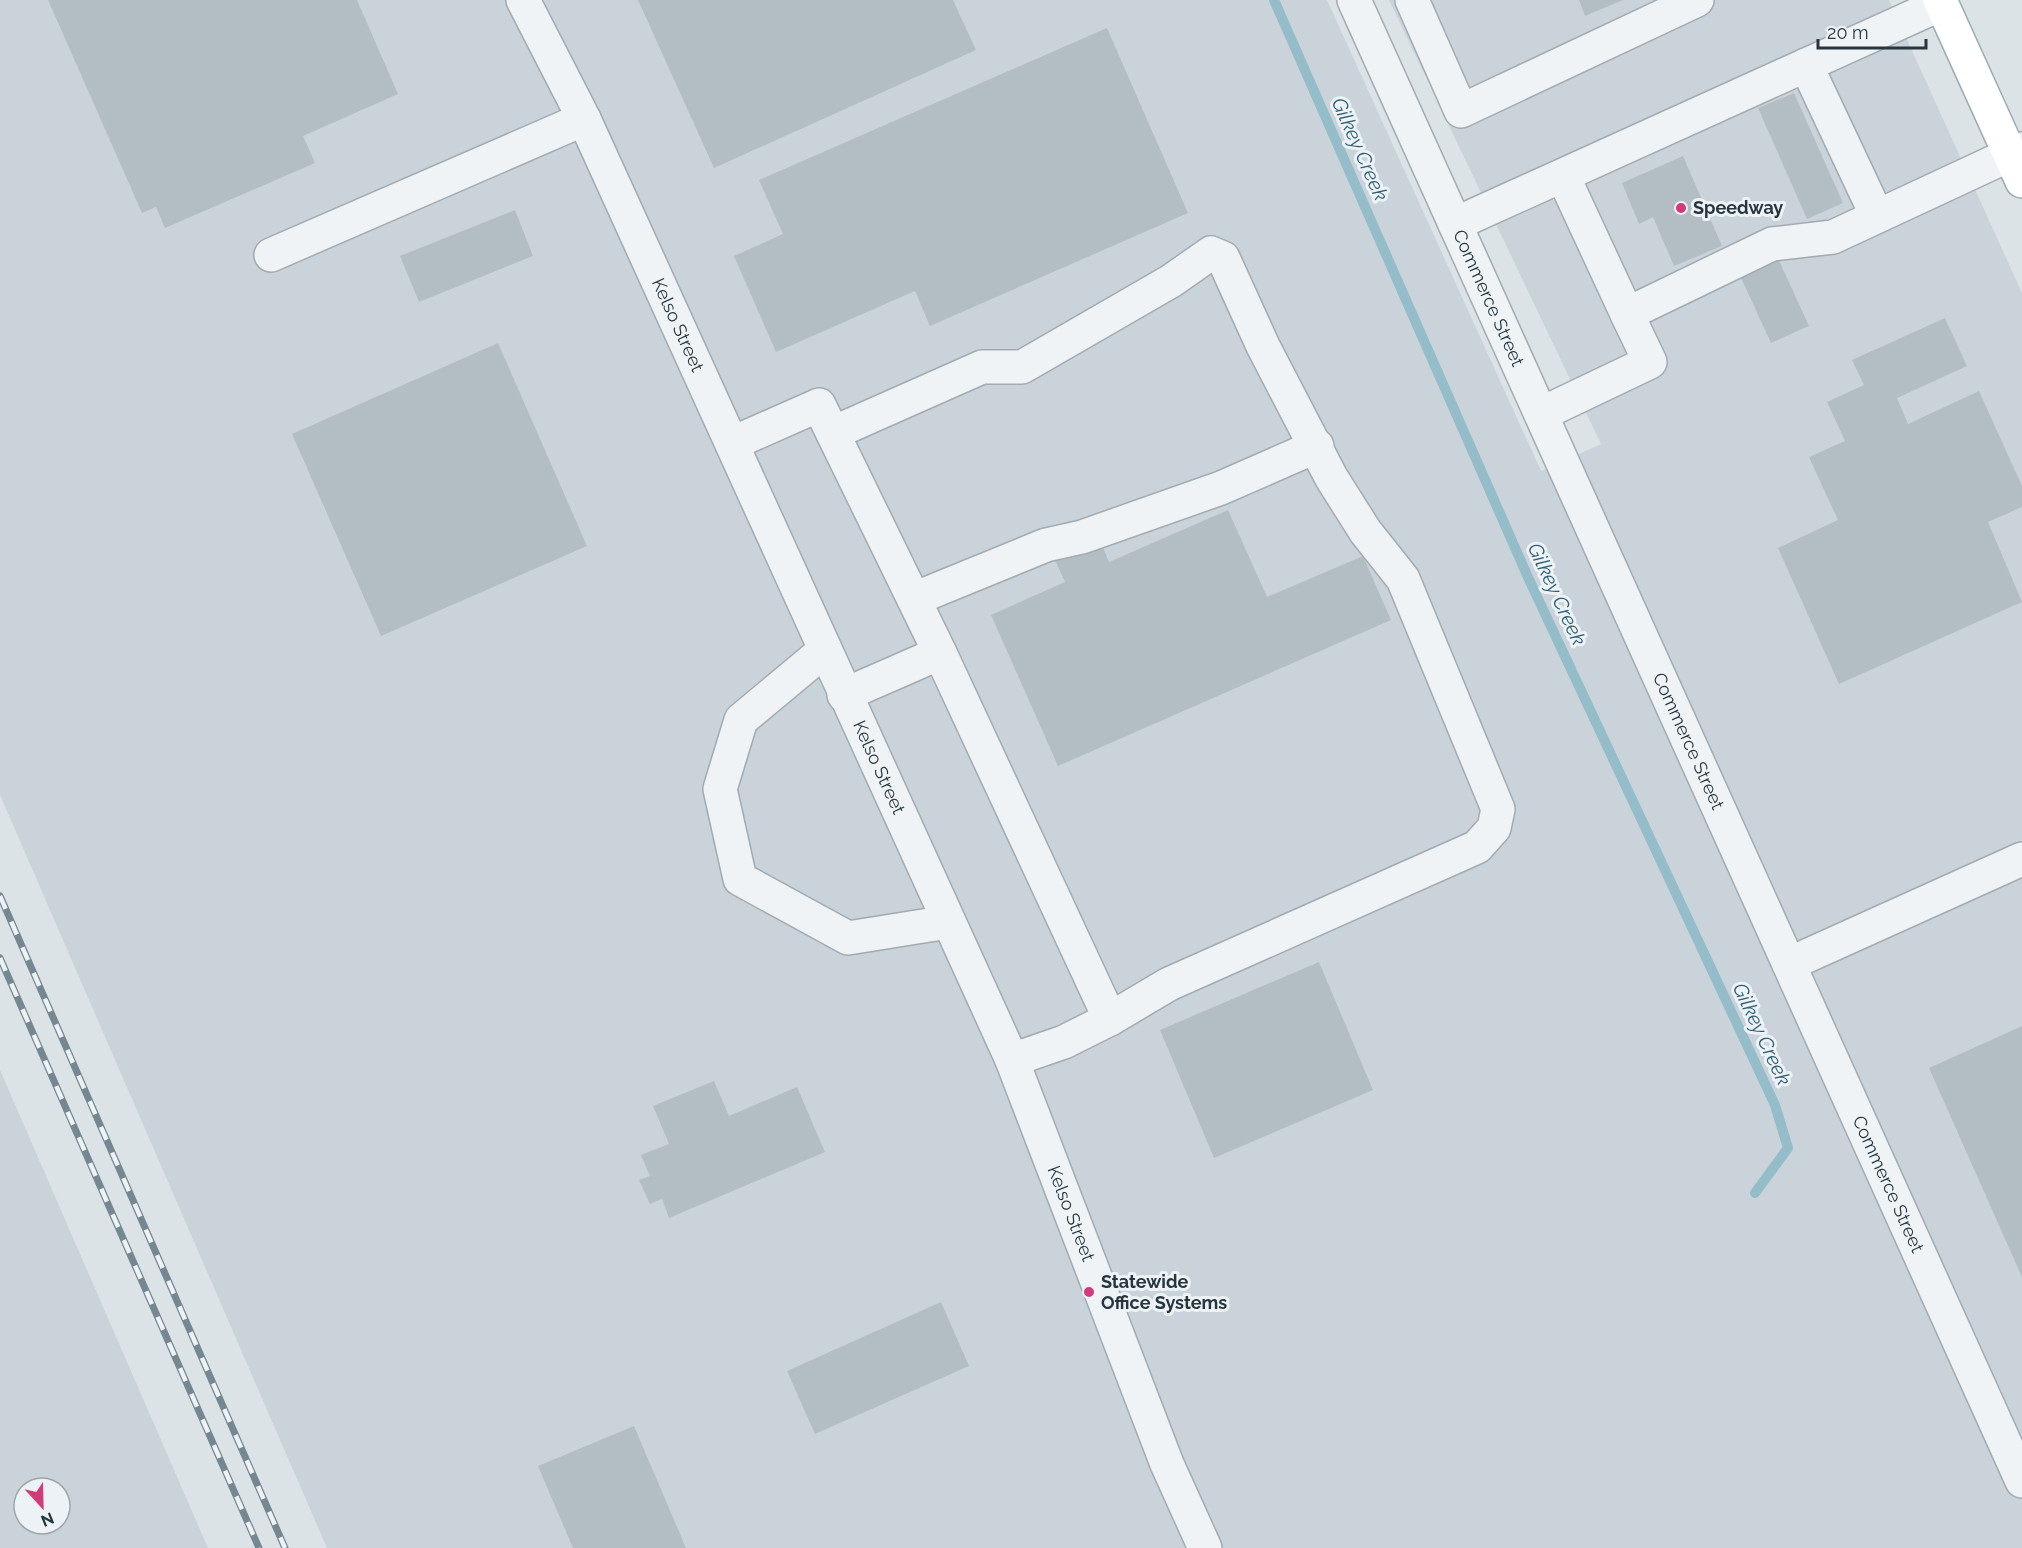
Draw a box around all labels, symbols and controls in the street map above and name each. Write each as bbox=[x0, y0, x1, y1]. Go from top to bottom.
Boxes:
scale bar bbox=[1818, 12, 1926, 50]
text: 20 m bbox=[1827, 22, 1869, 43]
water label: Gilkey Creek bbox=[1327, 94, 1394, 205]
place label: Speedway bbox=[1693, 197, 1783, 218]
marker: Speedway bbox=[1674, 201, 1688, 215]
street label: Commerce Street bbox=[1449, 226, 1529, 370]
street label: Kelso Street bbox=[648, 275, 708, 375]
water label: Gilkey Creek bbox=[1523, 539, 1591, 649]
street label: Commerce Street bbox=[1649, 669, 1729, 813]
street label: Kelso Street bbox=[849, 717, 910, 817]
water label: Gilkey Creek bbox=[1728, 979, 1796, 1089]
street label: Commerce Street bbox=[1849, 1112, 1928, 1256]
street label: Kelso Street bbox=[1044, 1163, 1099, 1264]
place label: Statewide Office Systems bbox=[1101, 1271, 1227, 1313]
marker: Statewide Office Systems bbox=[1082, 1285, 1096, 1299]
north arrow bbox=[12, 1476, 72, 1536]
text: N bbox=[38, 1508, 57, 1531]

